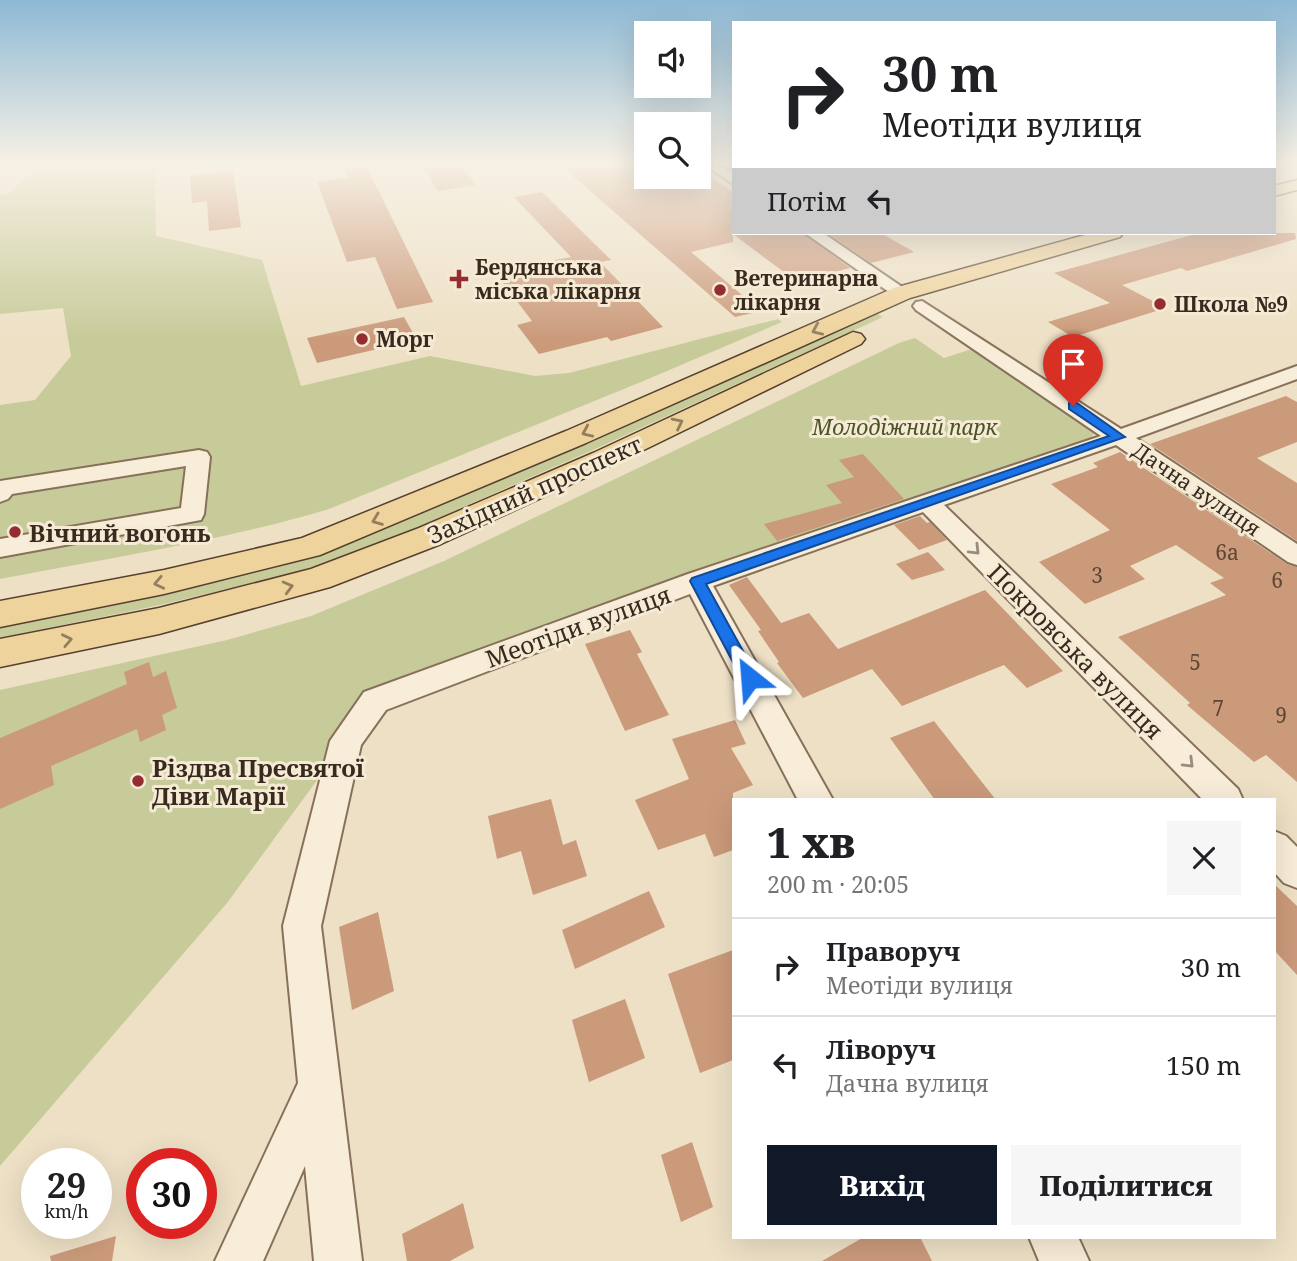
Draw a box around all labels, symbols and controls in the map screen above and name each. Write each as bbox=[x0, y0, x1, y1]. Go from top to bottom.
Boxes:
map controls bbox=[634, 21, 711, 189]
button: sound bbox=[634, 21, 711, 98]
text: 30 m bbox=[882, 40, 998, 106]
icon: right bbox=[767, 49, 858, 140]
text: Меотіди вулиця bbox=[882, 103, 1142, 146]
button: search bbox=[634, 112, 711, 189]
icon: left bbox=[861, 182, 899, 220]
text: Потім bbox=[767, 183, 847, 219]
place label: Бердянська міська лікарня bbox=[475, 253, 641, 305]
place label: Ветеринарна лікарня bbox=[734, 264, 879, 316]
marker: Бердянська міська лікарня bbox=[449, 269, 469, 289]
marker: Ветеринарна лікарня bbox=[712, 282, 728, 298]
place label: Школа №9 bbox=[1174, 290, 1288, 318]
marker: Школа №9 bbox=[1152, 296, 1168, 312]
one-way arrow bbox=[812, 322, 824, 336]
place label: Морг bbox=[376, 325, 434, 353]
marker: Морг bbox=[354, 331, 370, 347]
pin bbox=[1043, 334, 1103, 406]
icon: arrive bbox=[1054, 345, 1092, 383]
park label: Молодіжний парк bbox=[811, 413, 999, 441]
one-way arrow bbox=[671, 418, 683, 432]
one-way arrow bbox=[581, 424, 594, 438]
street label: Західний проспект bbox=[421, 427, 647, 551]
street label: Дачна вулиця bbox=[1127, 436, 1267, 542]
one-way arrow bbox=[372, 512, 384, 526]
place label: Вічний вогонь bbox=[29, 516, 211, 549]
marker: Вічний вогонь bbox=[7, 524, 23, 540]
house number: 6а bbox=[1215, 538, 1239, 566]
one-way arrow bbox=[967, 542, 980, 555]
street label: Покровська вулиця bbox=[981, 556, 1171, 746]
house number: 3 bbox=[1091, 561, 1103, 589]
house number: 6 bbox=[1271, 566, 1283, 594]
one-way arrow bbox=[153, 575, 165, 590]
street label: Меотіди вулиця bbox=[481, 577, 675, 675]
one-way arrow bbox=[282, 581, 294, 595]
one-way arrow bbox=[61, 633, 73, 648]
position arrow bbox=[713, 641, 787, 715]
house number: 5 bbox=[1189, 648, 1201, 676]
house number: 7 bbox=[1212, 694, 1224, 722]
house number: 9 bbox=[1275, 701, 1287, 729]
place label: Різдва Пресвятої Діви Марії bbox=[152, 751, 365, 812]
one-way arrow bbox=[1180, 754, 1193, 767]
marker: Різдва Пресвятої Діви Марії bbox=[130, 773, 146, 789]
text: 1 хв bbox=[767, 813, 855, 870]
button: close bbox=[1167, 821, 1241, 895]
text: 200 m · 20:05 bbox=[767, 868, 909, 900]
text: Праворуч bbox=[826, 933, 960, 969]
icon: right bbox=[767, 948, 805, 986]
text: 30 m bbox=[1181, 949, 1241, 985]
text: Меотіди вулиця bbox=[826, 969, 1013, 1001]
text: Ліворуч bbox=[826, 1031, 936, 1067]
icon: left bbox=[767, 1046, 805, 1084]
text: 150 m bbox=[1166, 1047, 1241, 1083]
text: Дачна вулиця bbox=[826, 1067, 989, 1099]
button: Вихід bbox=[767, 1145, 997, 1225]
button: Поділитися bbox=[1011, 1145, 1241, 1225]
speed limit sign: 30 bbox=[126, 1148, 217, 1239]
text: 29 bbox=[47, 1161, 86, 1208]
text: km/h bbox=[44, 1199, 89, 1223]

